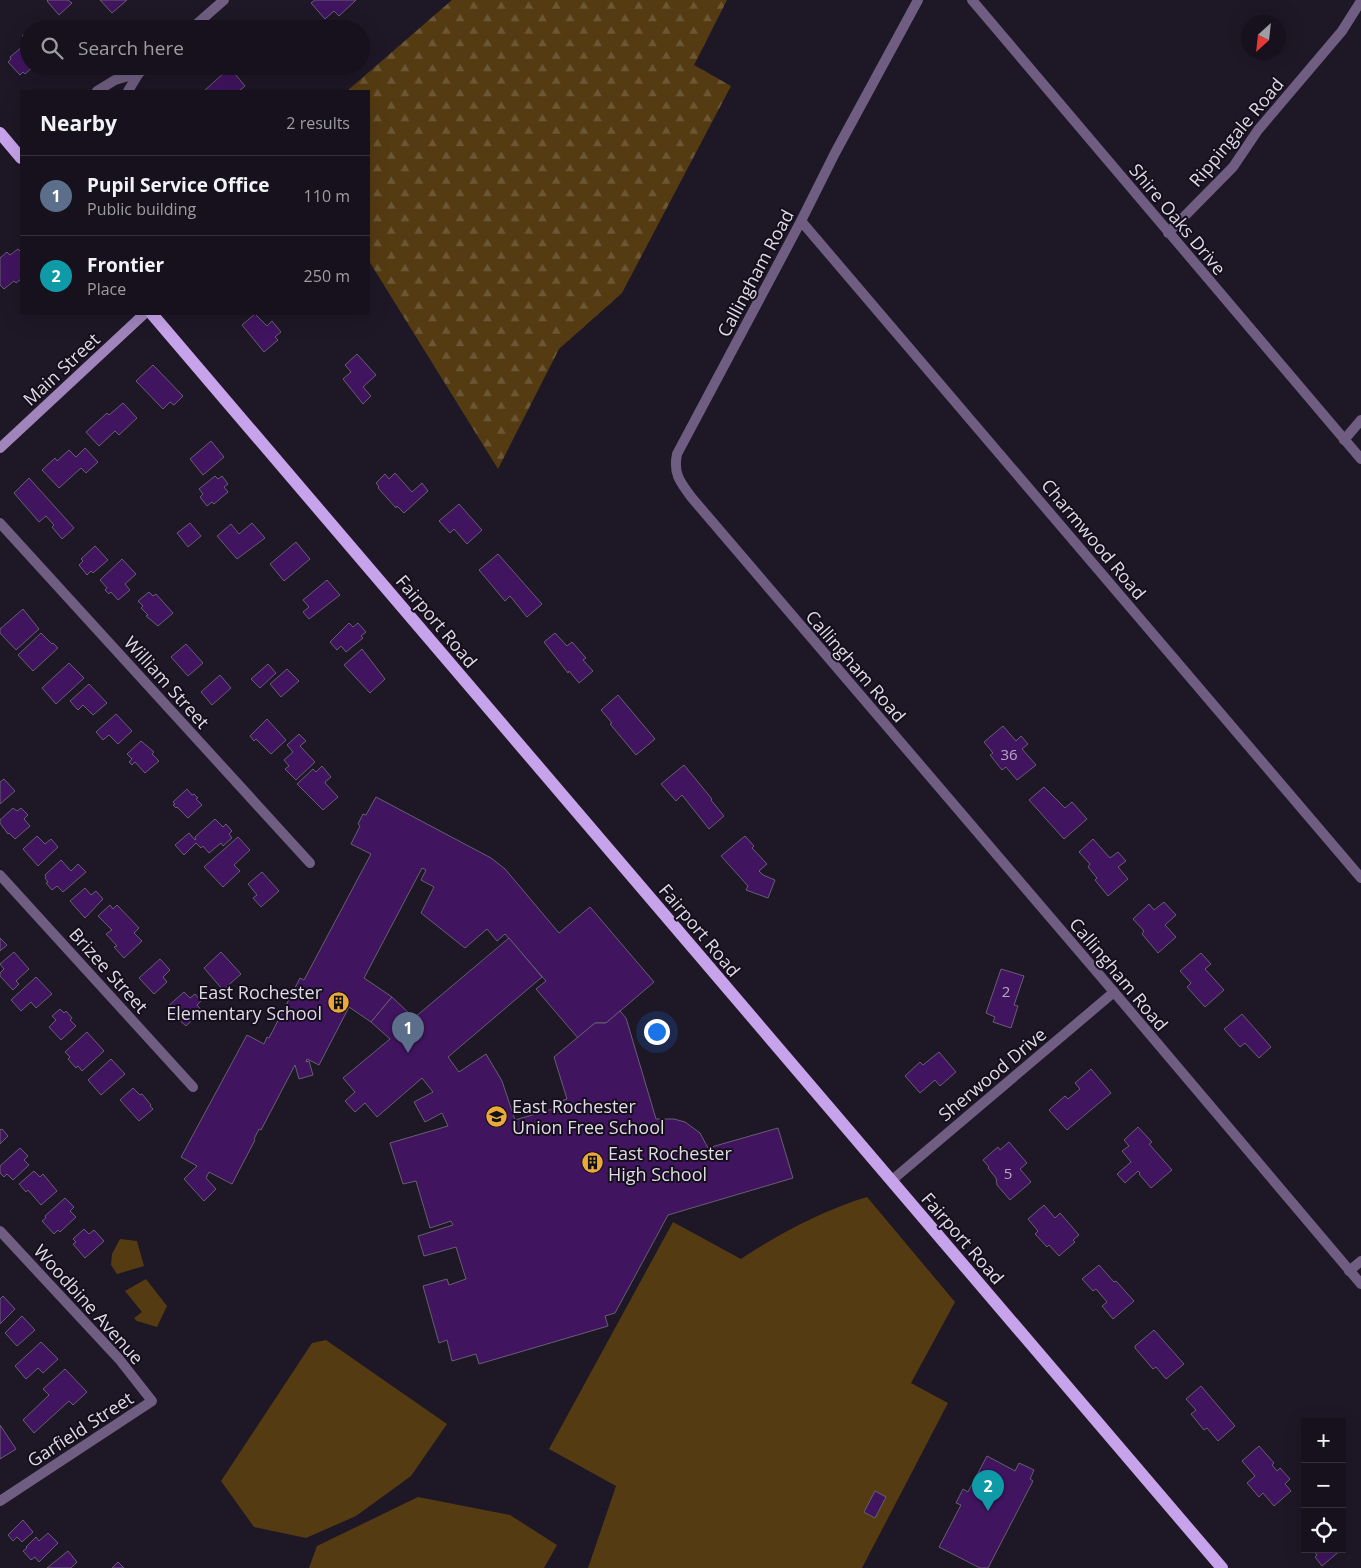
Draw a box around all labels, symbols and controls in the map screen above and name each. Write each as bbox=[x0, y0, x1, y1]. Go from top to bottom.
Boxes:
north arrow bbox=[1241, 15, 1286, 60]
search box bbox=[20, 20, 370, 75]
icon: search bbox=[38, 34, 66, 62]
text: Search here bbox=[78, 35, 184, 61]
street label: Rippingale Road bbox=[1183, 72, 1289, 192]
text: Nearby bbox=[40, 109, 117, 137]
text: 2 results bbox=[286, 112, 350, 134]
street label: Shire Oaks Drive bbox=[1124, 158, 1232, 280]
text: Pupil Service Office bbox=[87, 172, 269, 198]
text: 1 bbox=[51, 185, 61, 207]
text: 110 m bbox=[304, 185, 350, 207]
text: Public building bbox=[87, 198, 196, 220]
street label: Callingham Road bbox=[711, 205, 799, 341]
text: Frontier bbox=[87, 252, 164, 278]
text: 2 bbox=[51, 265, 61, 287]
text: 250 m bbox=[304, 265, 350, 287]
text: Place bbox=[87, 278, 126, 300]
street label: Main Street bbox=[17, 327, 105, 411]
street label: Charmwood Road bbox=[1036, 474, 1152, 604]
street label: Fairport Road bbox=[391, 569, 483, 673]
street label: Callingham Road bbox=[801, 605, 911, 727]
street label: William Street bbox=[119, 631, 215, 733]
house number: 36 bbox=[1000, 744, 1018, 764]
street label: Fairport Road bbox=[654, 878, 746, 982]
street label: Callingham Road bbox=[1064, 912, 1174, 1036]
street label: Brizee Street bbox=[64, 922, 154, 1018]
place label: East Rochester Elementary School bbox=[166, 980, 323, 1025]
house number: 2 bbox=[1002, 981, 1010, 1001]
building icon: East Rochester Elementary School bbox=[326, 990, 350, 1014]
pin: 1 bbox=[392, 1012, 424, 1053]
your location bbox=[644, 1019, 670, 1045]
street label: Sherwood Drive bbox=[933, 1022, 1051, 1126]
place label: East Rochester Union Free School bbox=[512, 1094, 665, 1139]
school or university icon: East Rochester Union Free School bbox=[484, 1104, 508, 1128]
place label: East Rochester High School bbox=[608, 1141, 732, 1186]
building icon: East Rochester High School bbox=[580, 1151, 604, 1175]
house number: 5 bbox=[1004, 1163, 1012, 1183]
street label: Fairport Road bbox=[916, 1187, 1010, 1289]
street label: Woodbine Avenue bbox=[29, 1239, 149, 1369]
street label: Garfield Street bbox=[22, 1386, 138, 1472]
map controls bbox=[1301, 1418, 1346, 1553]
button: + bbox=[1301, 1418, 1346, 1463]
button: − bbox=[1301, 1463, 1346, 1508]
pin: 2 bbox=[972, 1470, 1004, 1511]
button: locate bbox=[1301, 1508, 1346, 1553]

